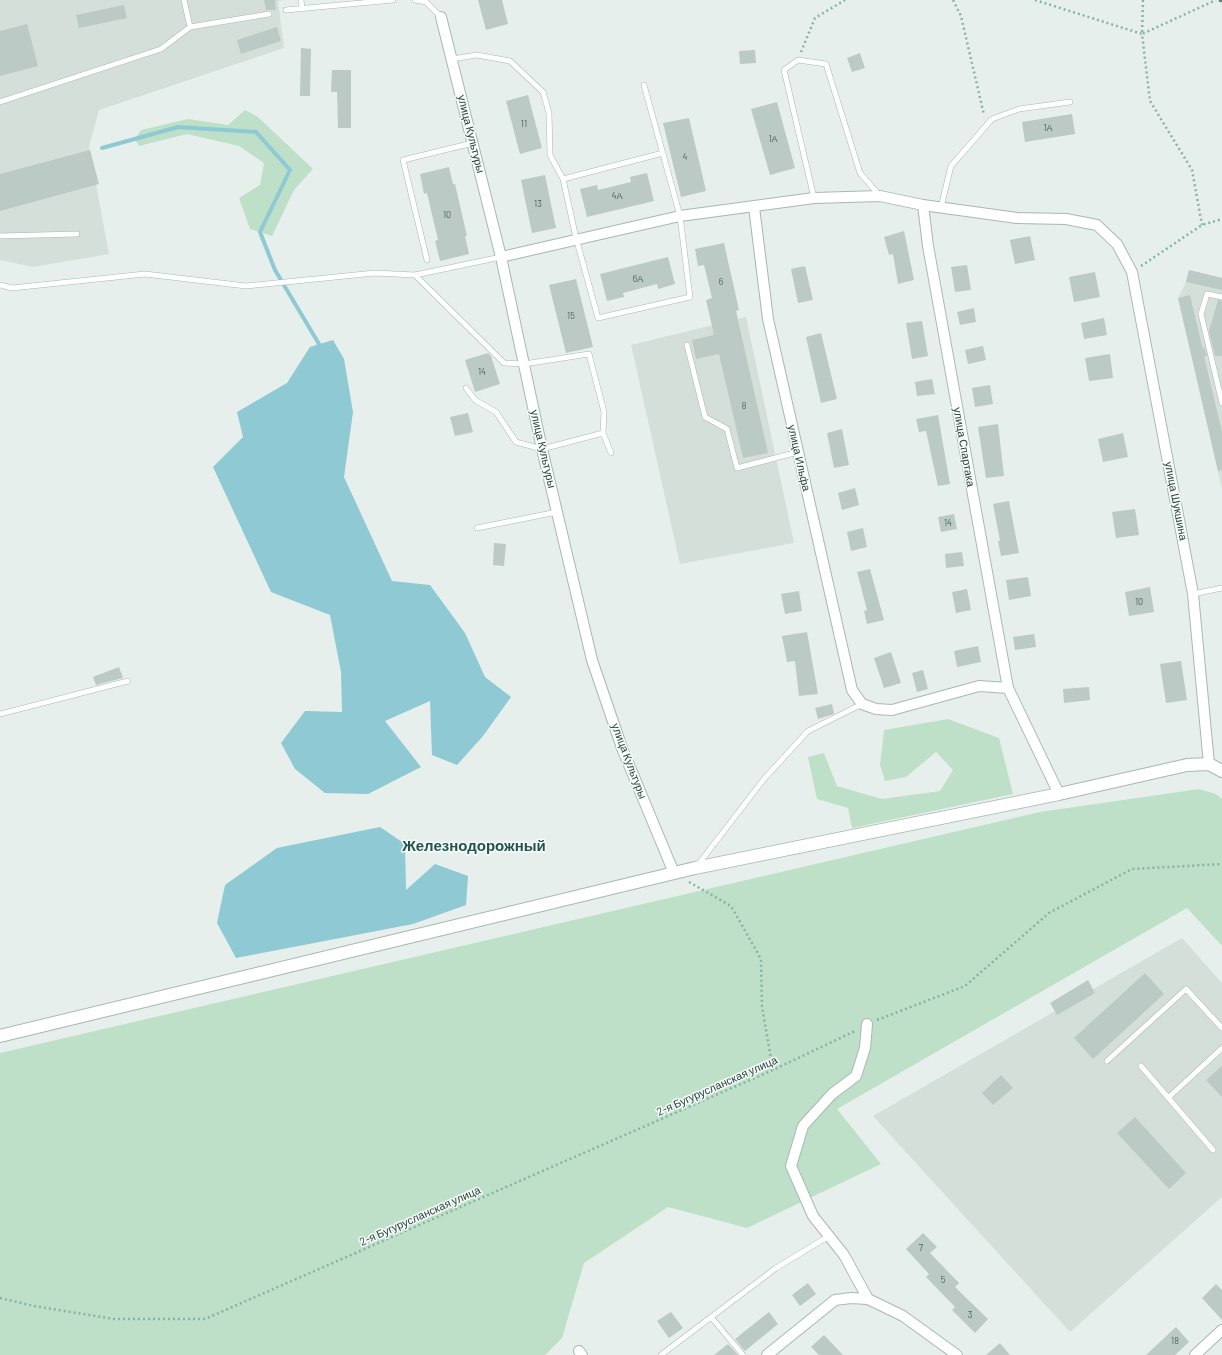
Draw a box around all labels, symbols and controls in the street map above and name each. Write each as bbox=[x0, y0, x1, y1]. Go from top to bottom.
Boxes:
street label: улица Культуры bbox=[455, 94, 487, 174]
house number: 11 bbox=[521, 119, 527, 129]
house number: 1А bbox=[1043, 123, 1053, 133]
house number: 1А bbox=[768, 134, 778, 144]
house number: 4 bbox=[683, 152, 687, 162]
house number: 4А bbox=[612, 191, 622, 201]
house number: 13 bbox=[534, 199, 542, 209]
house number: 10 bbox=[443, 210, 451, 220]
house number: 6А bbox=[633, 274, 643, 284]
house number: 6 bbox=[719, 277, 723, 287]
house number: 15 bbox=[567, 311, 575, 321]
house number: 14 bbox=[478, 367, 486, 377]
house number: 8 bbox=[742, 401, 746, 411]
street label: улица Спартака bbox=[951, 406, 977, 488]
street label: улица Культуры bbox=[528, 409, 558, 489]
street label: улица Ильфа bbox=[785, 424, 813, 492]
street label: улица Шукшина bbox=[1162, 460, 1190, 542]
house number: 14 bbox=[944, 518, 952, 528]
house number: 10 bbox=[1135, 597, 1143, 607]
street label: улица Культуры bbox=[609, 721, 649, 801]
district label: Железнодорожный bbox=[402, 837, 546, 855]
street label: 2-я Бугурусланская улица bbox=[655, 1053, 779, 1119]
street label: 2-я Бугурусланская улица bbox=[358, 1183, 482, 1249]
house number: 7 bbox=[919, 1243, 923, 1253]
house number: 5 bbox=[941, 1275, 945, 1285]
house number: 3 bbox=[968, 1310, 972, 1320]
house number: 18 bbox=[1171, 1336, 1179, 1346]

